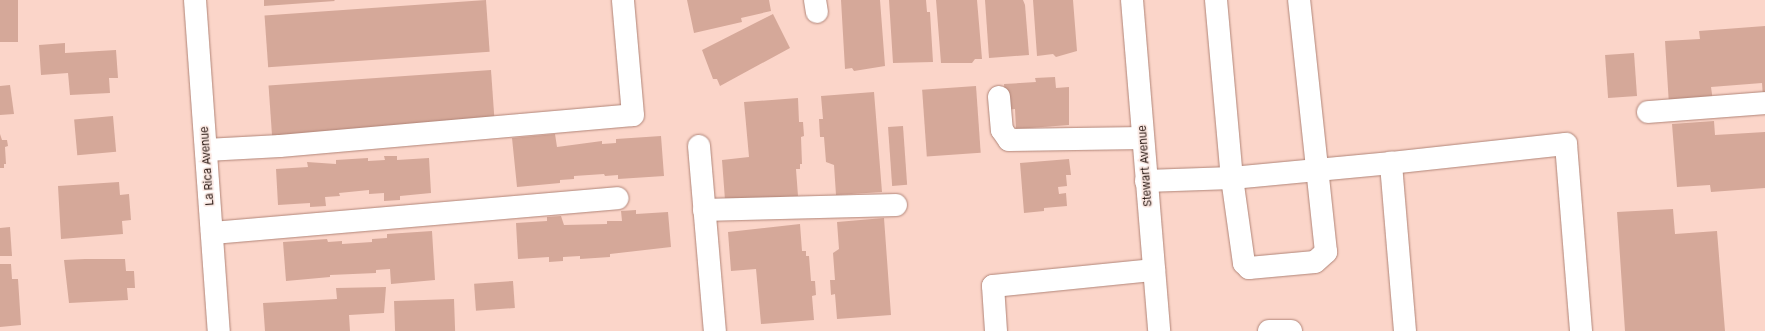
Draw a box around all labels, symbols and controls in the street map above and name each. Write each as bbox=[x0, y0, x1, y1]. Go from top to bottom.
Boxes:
street label: Stewart Avenue bbox=[1136, 125, 1154, 207]
street label: La Rica Avenue bbox=[198, 126, 216, 206]

